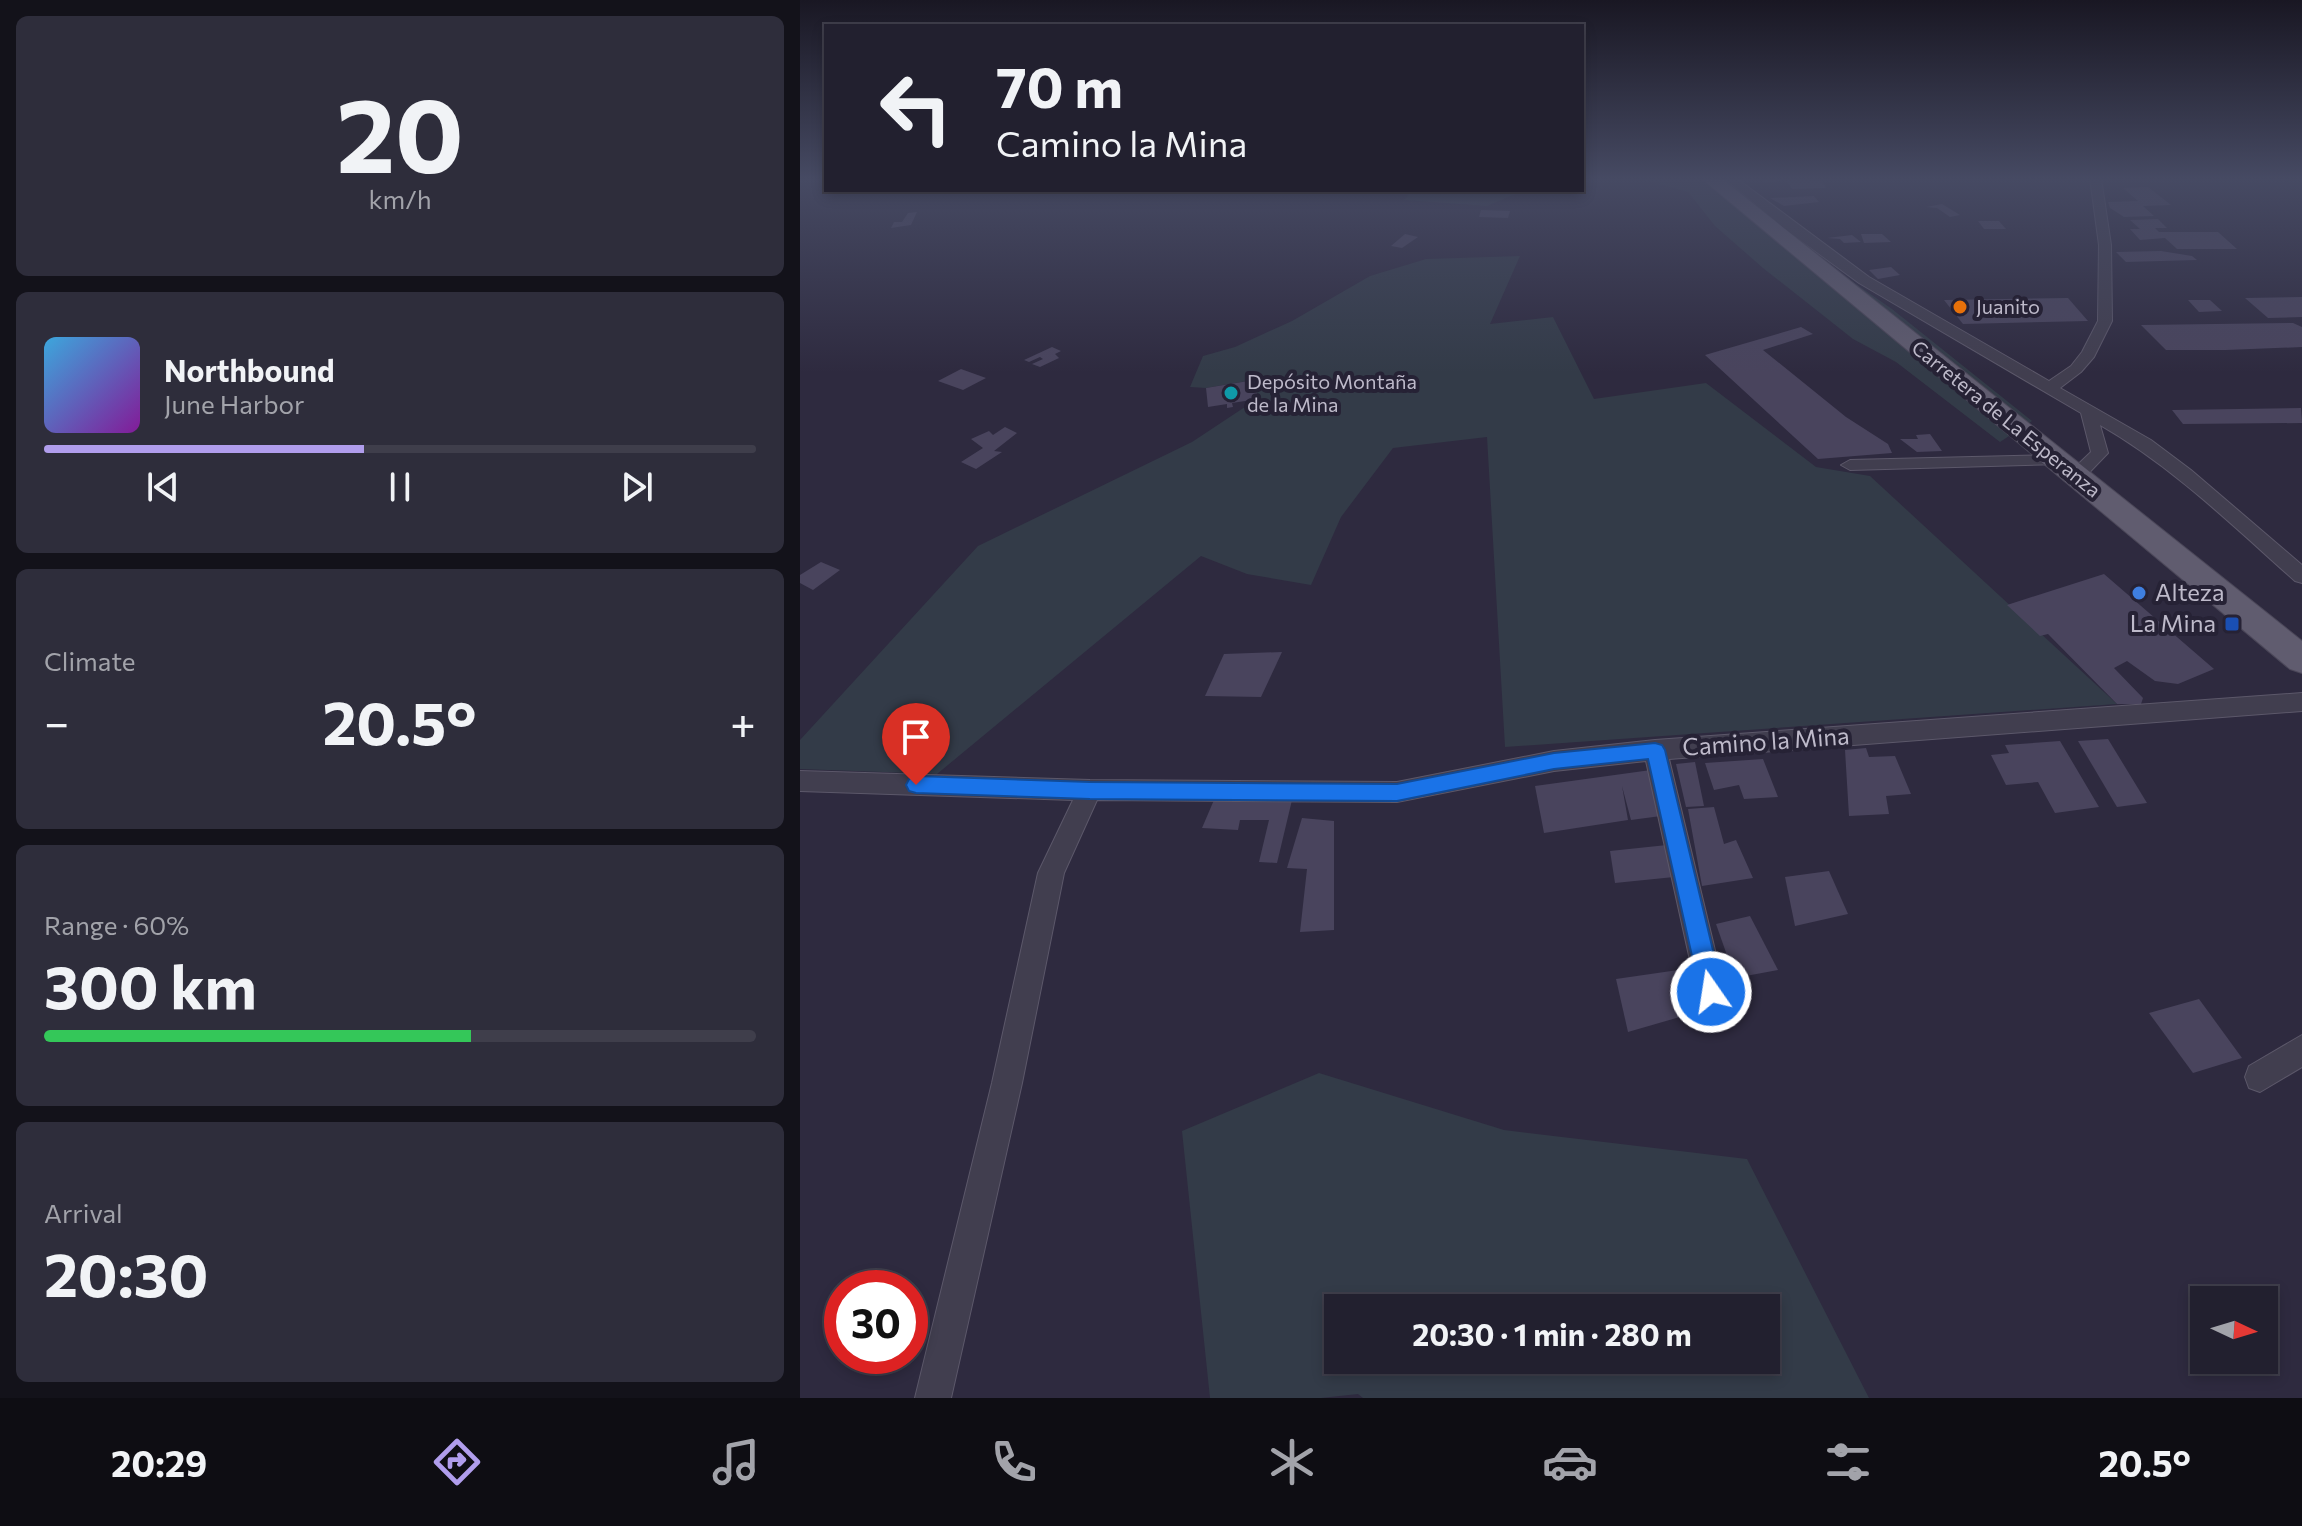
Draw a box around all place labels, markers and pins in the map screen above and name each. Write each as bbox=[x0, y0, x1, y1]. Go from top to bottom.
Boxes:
place label: Juanito bbox=[1976, 294, 2040, 318]
marker: Juanito bbox=[1951, 298, 1969, 316]
place label: Depósito Montaña de la Mina bbox=[1247, 369, 1417, 416]
marker: Depósito Montaña de la Mina bbox=[1222, 384, 1240, 402]
place label: Alteza bbox=[2155, 577, 2224, 606]
marker: Alteza bbox=[2130, 584, 2148, 602]
place label: La Mina bbox=[2130, 608, 2216, 637]
marker: La Mina bbox=[2223, 615, 2241, 633]
pin bbox=[882, 703, 950, 785]

